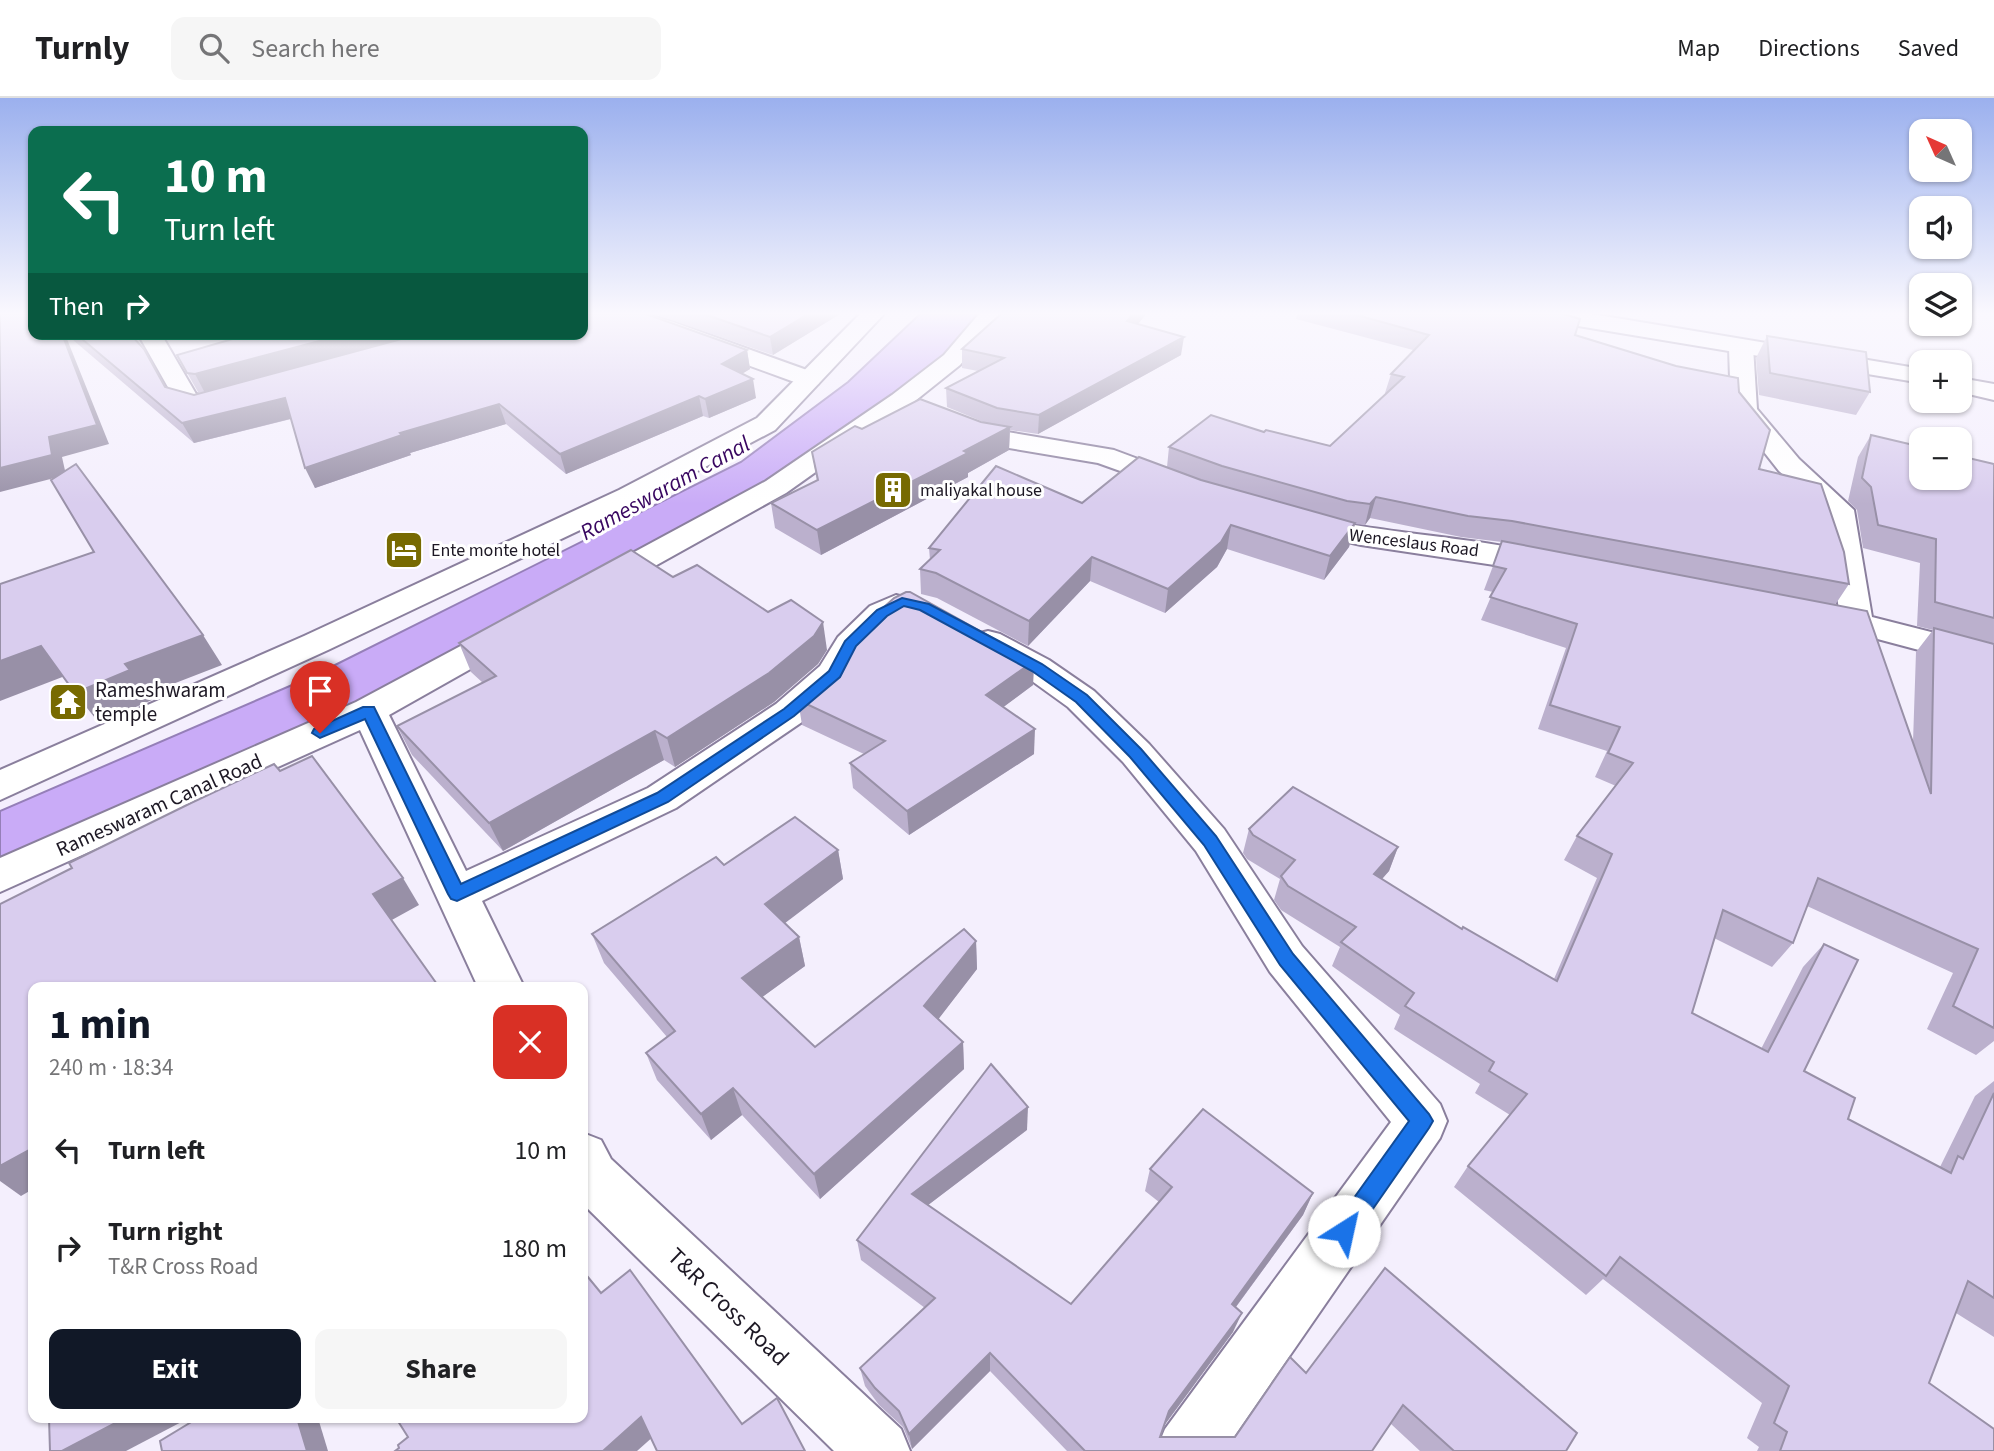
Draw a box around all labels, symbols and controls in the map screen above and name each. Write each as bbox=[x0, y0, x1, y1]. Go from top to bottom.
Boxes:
search box bbox=[171, 17, 661, 80]
text: Turnly bbox=[35, 25, 129, 72]
icon: search bbox=[195, 29, 233, 67]
text: Search here bbox=[251, 30, 380, 67]
text: Map bbox=[1677, 31, 1720, 66]
text: Directions bbox=[1758, 31, 1860, 66]
text: Saved bbox=[1898, 31, 1959, 66]
north arrow bbox=[1909, 119, 1972, 182]
map controls bbox=[1909, 119, 1972, 490]
text: 10 m bbox=[164, 142, 268, 212]
icon: left bbox=[49, 154, 140, 245]
button: sound bbox=[1909, 196, 1972, 259]
text: Turn left bbox=[164, 207, 275, 253]
button: layers bbox=[1909, 273, 1972, 336]
icon: right bbox=[118, 287, 156, 325]
text: Then bbox=[49, 288, 104, 325]
button: + bbox=[1909, 350, 1972, 413]
water label: Rameswaram Canal bbox=[574, 427, 756, 549]
button: − bbox=[1909, 427, 1972, 490]
building icon: maliyakal house bbox=[872, 469, 914, 511]
place label: maliyakal house bbox=[920, 478, 1042, 503]
street label: Wenceslaus Road bbox=[1348, 523, 1480, 563]
hotel icon: Ente monte hotel bbox=[383, 529, 425, 571]
place label: Ente monte hotel bbox=[431, 538, 560, 563]
pin bbox=[290, 661, 350, 733]
icon: arrive bbox=[301, 672, 339, 710]
place label: Rameshwaram temple bbox=[95, 675, 226, 729]
temple icon: Rameshwaram temple bbox=[47, 681, 89, 723]
street label: Rameswaram Canal Road bbox=[51, 746, 267, 864]
text: 1 min bbox=[49, 995, 151, 1055]
button: close bbox=[493, 1005, 567, 1079]
text: 240 m · 18:34 bbox=[49, 1051, 173, 1084]
icon: left bbox=[49, 1131, 87, 1169]
text: Turn left bbox=[108, 1132, 205, 1169]
text: 10 m bbox=[514, 1132, 567, 1169]
position arrow bbox=[1307, 1194, 1381, 1268]
text: Turn right bbox=[108, 1213, 223, 1250]
icon: right bbox=[49, 1229, 87, 1267]
text: 180 m bbox=[501, 1230, 567, 1267]
street label: T&R Cross Road bbox=[659, 1240, 797, 1374]
text: T&R Cross Road bbox=[108, 1250, 259, 1283]
button: Exit bbox=[49, 1329, 301, 1409]
button: Share bbox=[315, 1329, 567, 1409]

